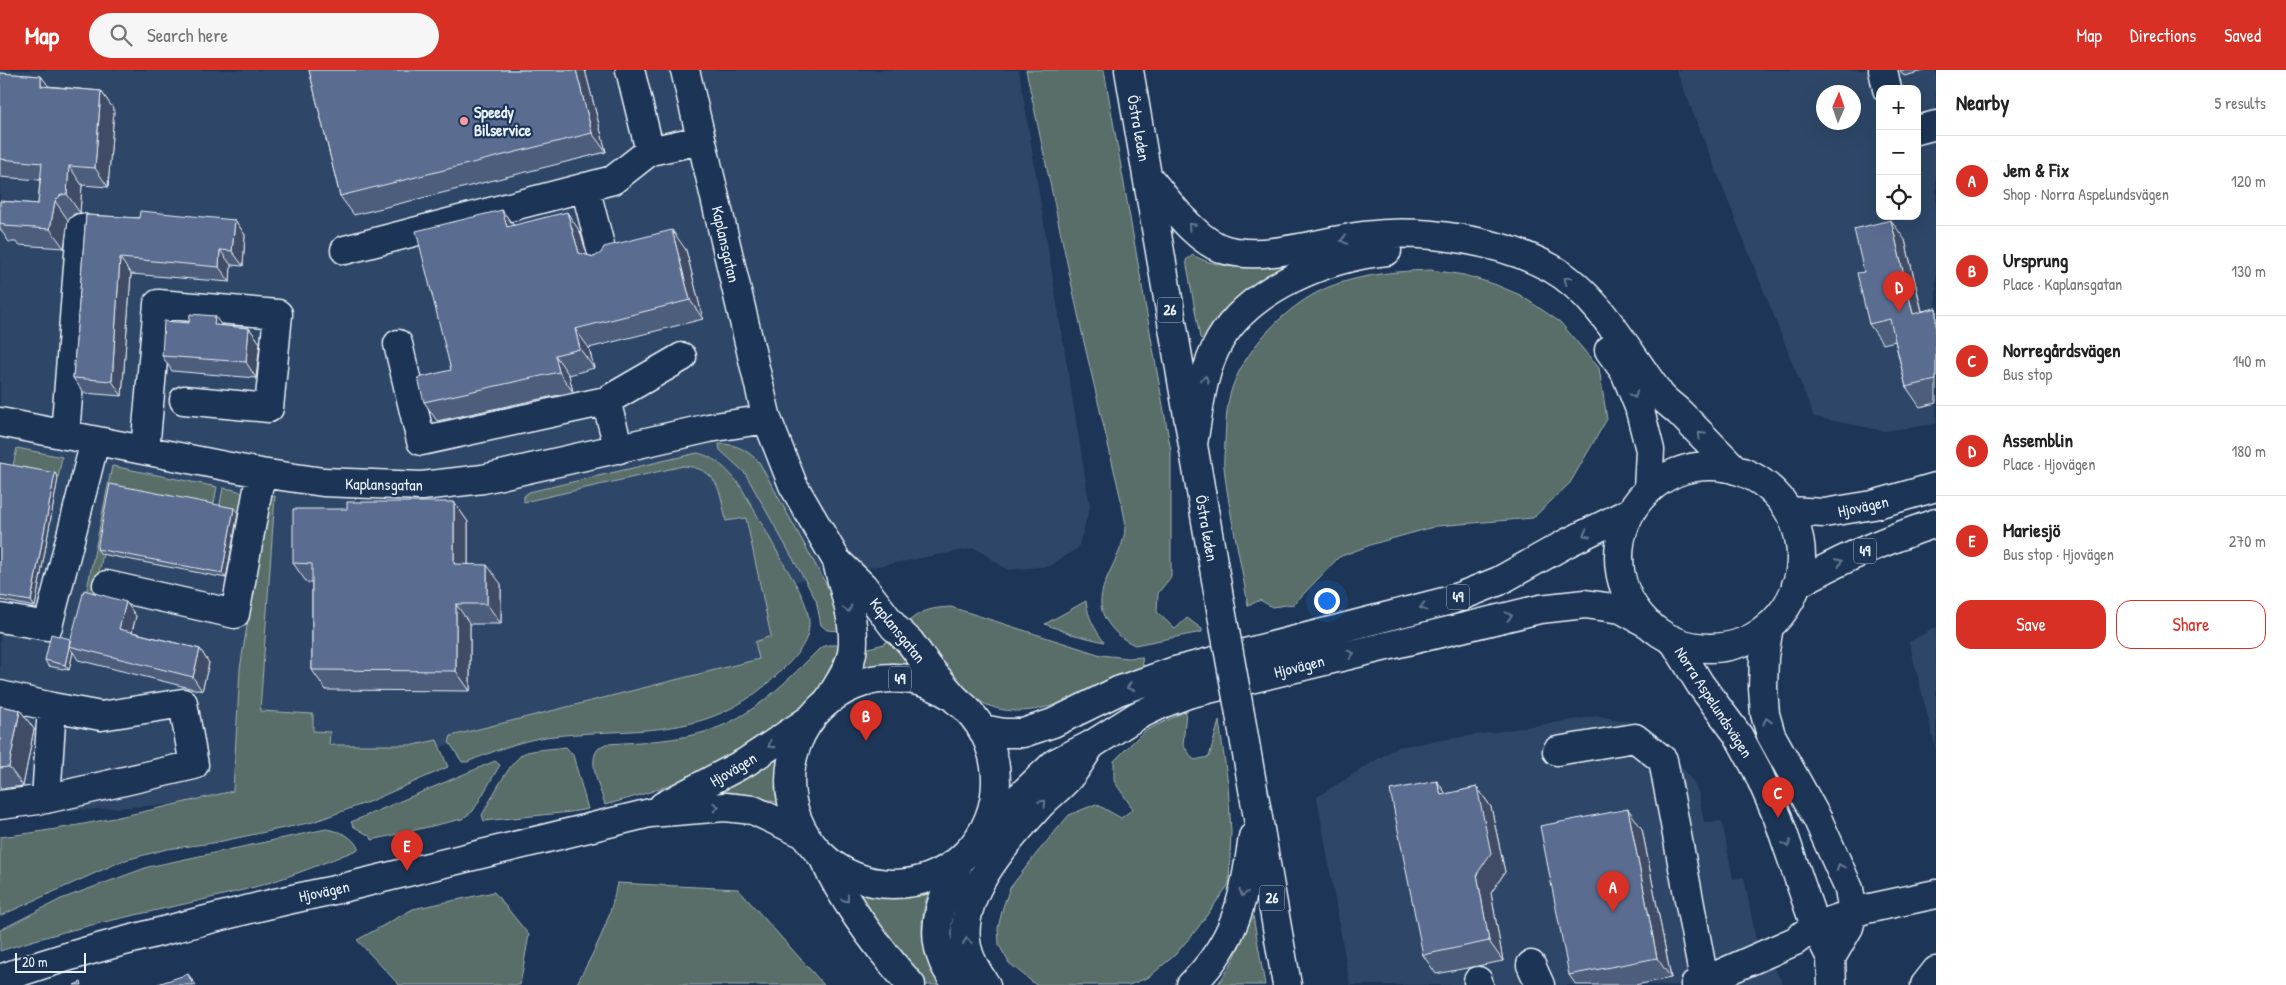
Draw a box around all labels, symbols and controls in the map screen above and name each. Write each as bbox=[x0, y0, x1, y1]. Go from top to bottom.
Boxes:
search box bbox=[89, 13, 439, 58]
text: Map bbox=[25, 19, 59, 51]
icon: search bbox=[107, 21, 135, 49]
text: Search here bbox=[147, 22, 228, 48]
text: Map bbox=[2077, 23, 2102, 48]
text: Directions bbox=[2130, 23, 2196, 48]
text: Saved bbox=[2224, 23, 2261, 48]
north arrow bbox=[1816, 85, 1861, 130]
map controls bbox=[1876, 85, 1921, 220]
button: + bbox=[1876, 85, 1921, 130]
text: Nearby bbox=[1956, 88, 2009, 117]
text: 5 results bbox=[2215, 92, 2266, 114]
street label: Östra leden bbox=[1122, 93, 1156, 163]
place label: Speedy Bilservice bbox=[474, 101, 532, 141]
marker: Speedy Bilservice bbox=[458, 115, 470, 127]
button: − bbox=[1876, 130, 1921, 175]
text: Jem & Fix bbox=[2003, 157, 2069, 183]
text: A bbox=[1968, 170, 1976, 192]
text: 120 m bbox=[2231, 170, 2266, 192]
button: locate bbox=[1876, 175, 1921, 220]
text: Shop · Norra Aspelundsvägen bbox=[2003, 183, 2169, 205]
street label: Kaplansgatan bbox=[707, 204, 745, 284]
one-way arrow bbox=[1188, 223, 1197, 232]
one-way arrow bbox=[1340, 234, 1349, 244]
text: Ursprung bbox=[2003, 247, 2068, 273]
text: B bbox=[1968, 260, 1976, 282]
text: 130 m bbox=[2231, 260, 2266, 282]
pin: D bbox=[1883, 271, 1915, 312]
text: Place · Kaplansgatan bbox=[2003, 273, 2122, 295]
one-way arrow bbox=[1564, 278, 1573, 286]
road number: 26 bbox=[1158, 298, 1182, 322]
text: Norregårdsvägen bbox=[2003, 337, 2121, 363]
text: C bbox=[1968, 350, 1976, 372]
text: 140 m bbox=[2232, 350, 2266, 372]
text: Bus stop bbox=[2003, 363, 2052, 385]
one-way arrow bbox=[1199, 374, 1210, 383]
one-way arrow bbox=[1628, 390, 1639, 399]
text: Assemblin bbox=[2003, 427, 2073, 453]
one-way arrow bbox=[1698, 432, 1707, 441]
text: D bbox=[1968, 440, 1976, 462]
text: 180 m bbox=[2232, 440, 2266, 462]
text: Place · Hjovägen bbox=[2003, 453, 2095, 475]
street label: Kaplansgatan bbox=[345, 472, 423, 496]
street label: Hjovägen bbox=[1836, 490, 1890, 522]
street label: Östra leden bbox=[1190, 493, 1224, 563]
text: Mariesjö bbox=[2003, 517, 2060, 543]
one-way arrow bbox=[1582, 527, 1591, 538]
text: E bbox=[1968, 530, 1976, 552]
text: 270 m bbox=[2229, 530, 2266, 552]
road number: 49 bbox=[1854, 538, 1876, 564]
text: Bus stop · Hjovägen bbox=[2003, 543, 2114, 565]
one-way arrow bbox=[1834, 558, 1843, 569]
road number: 49 bbox=[1447, 584, 1469, 610]
your location bbox=[1314, 588, 1340, 614]
street label: Kaplansgatan bbox=[865, 593, 931, 667]
button: Save bbox=[1956, 600, 2106, 649]
button: Share bbox=[2116, 600, 2266, 649]
one-way arrow bbox=[1418, 601, 1427, 612]
one-way arrow bbox=[843, 604, 853, 612]
one-way arrow bbox=[1504, 611, 1513, 622]
street label: Norra Aspelundsvägen bbox=[1670, 642, 1758, 762]
street label: Hjovägen bbox=[1272, 649, 1326, 683]
one-way arrow bbox=[1346, 649, 1355, 660]
road number: 49 bbox=[889, 666, 911, 692]
one-way arrow bbox=[1126, 681, 1134, 691]
pin: B bbox=[850, 700, 882, 741]
one-way arrow bbox=[1763, 718, 1773, 726]
one-way arrow bbox=[768, 739, 777, 748]
street label: Hjovägen bbox=[705, 746, 761, 792]
pin: C bbox=[1762, 777, 1794, 818]
one-way arrow bbox=[1037, 800, 1046, 809]
one-way arrow bbox=[712, 802, 720, 813]
pin: E bbox=[391, 830, 423, 871]
one-way arrow bbox=[1781, 839, 1791, 848]
one-way arrow bbox=[1835, 863, 1846, 872]
pin: A bbox=[1597, 871, 1629, 912]
street label: Hjovägen bbox=[297, 875, 351, 907]
road number: 26 bbox=[1260, 886, 1284, 910]
one-way arrow bbox=[1239, 888, 1249, 897]
one-way arrow bbox=[840, 893, 849, 903]
one-way arrow bbox=[962, 936, 973, 944]
scale bar bbox=[15, 950, 86, 973]
text: 20 m bbox=[22, 952, 48, 971]

